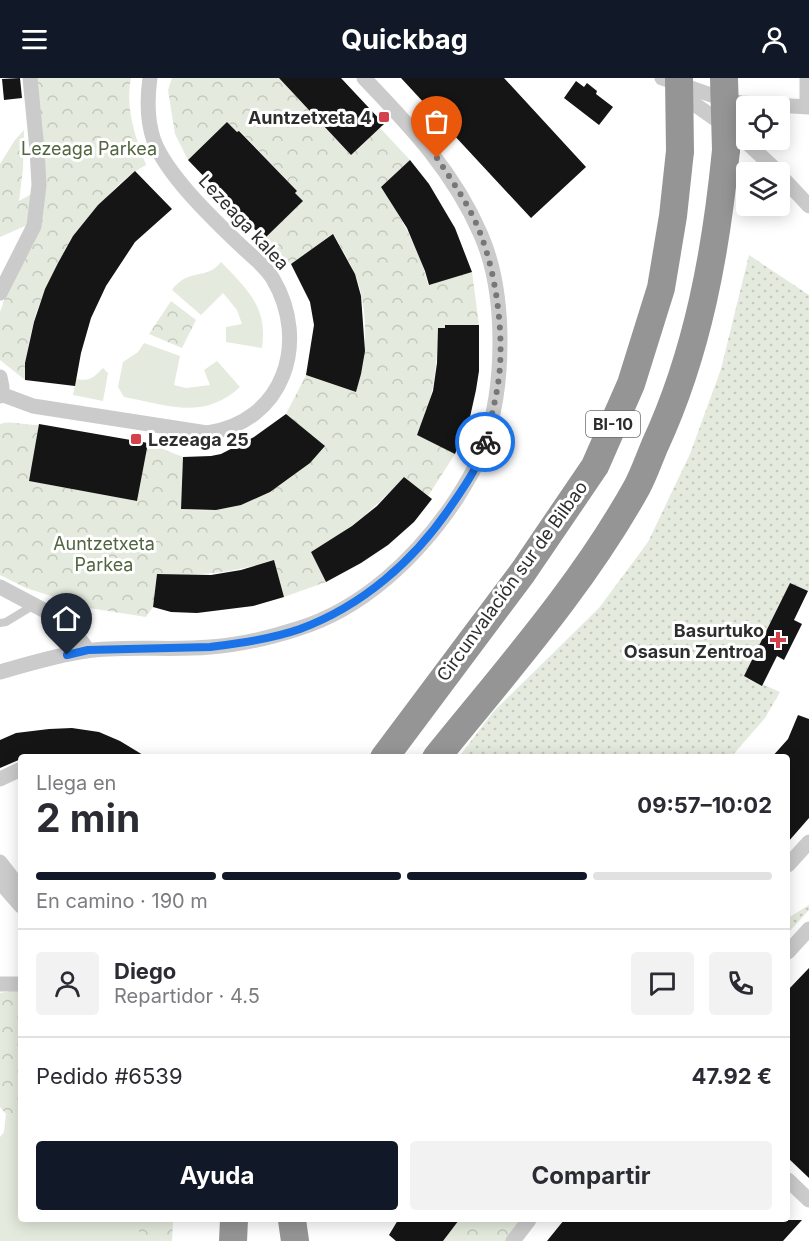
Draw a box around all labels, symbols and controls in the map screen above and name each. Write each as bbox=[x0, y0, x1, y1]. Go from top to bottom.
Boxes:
icon: menu bbox=[18, 23, 51, 56]
text: Quickbag bbox=[341, 23, 468, 56]
icon: person bbox=[758, 23, 791, 56]
pin bbox=[411, 96, 462, 158]
map controls bbox=[736, 96, 790, 216]
button: locate bbox=[736, 96, 790, 150]
icon: bag bbox=[420, 105, 453, 138]
place label: Auntzetxeta 4 bbox=[248, 107, 372, 128]
marker: Auntzetxeta 4 bbox=[377, 110, 391, 124]
park label: Lezeaga Parkea bbox=[21, 138, 157, 159]
button: layers bbox=[736, 162, 790, 216]
street label: Lezeaga kalea bbox=[195, 170, 293, 274]
road number: BI-10 bbox=[586, 411, 640, 437]
courier bbox=[455, 412, 515, 472]
icon: bike bbox=[469, 426, 502, 459]
place label: Lezeaga 25 bbox=[148, 429, 249, 450]
marker: Lezeaga 25 bbox=[129, 432, 143, 446]
street label: Circunvalación sur de Bilbao bbox=[432, 477, 592, 685]
park label: Auntzetxeta Parkea bbox=[53, 533, 155, 575]
pin bbox=[41, 593, 92, 655]
icon: home bbox=[50, 602, 83, 635]
place label: Basurtuko Osasun Zentroa bbox=[624, 620, 764, 662]
marker: Basurtuko Osasun Zentroa bbox=[769, 631, 787, 649]
text: Llega en bbox=[36, 771, 116, 795]
text: 09:57–10:02 bbox=[637, 792, 772, 818]
text: 2 min bbox=[36, 794, 140, 841]
text: En camino · 190 m bbox=[36, 889, 208, 913]
button: person bbox=[36, 952, 99, 1015]
button: chat bbox=[631, 952, 694, 1015]
button: phone bbox=[709, 952, 772, 1015]
text: Diego bbox=[114, 958, 176, 984]
text: Repartidor · 4.5 bbox=[114, 984, 260, 1008]
text: Pedido #6539 bbox=[36, 1063, 183, 1089]
text: 47.92 € bbox=[692, 1063, 772, 1089]
button: Ayuda bbox=[36, 1141, 398, 1210]
button: Compartir bbox=[410, 1141, 772, 1210]

